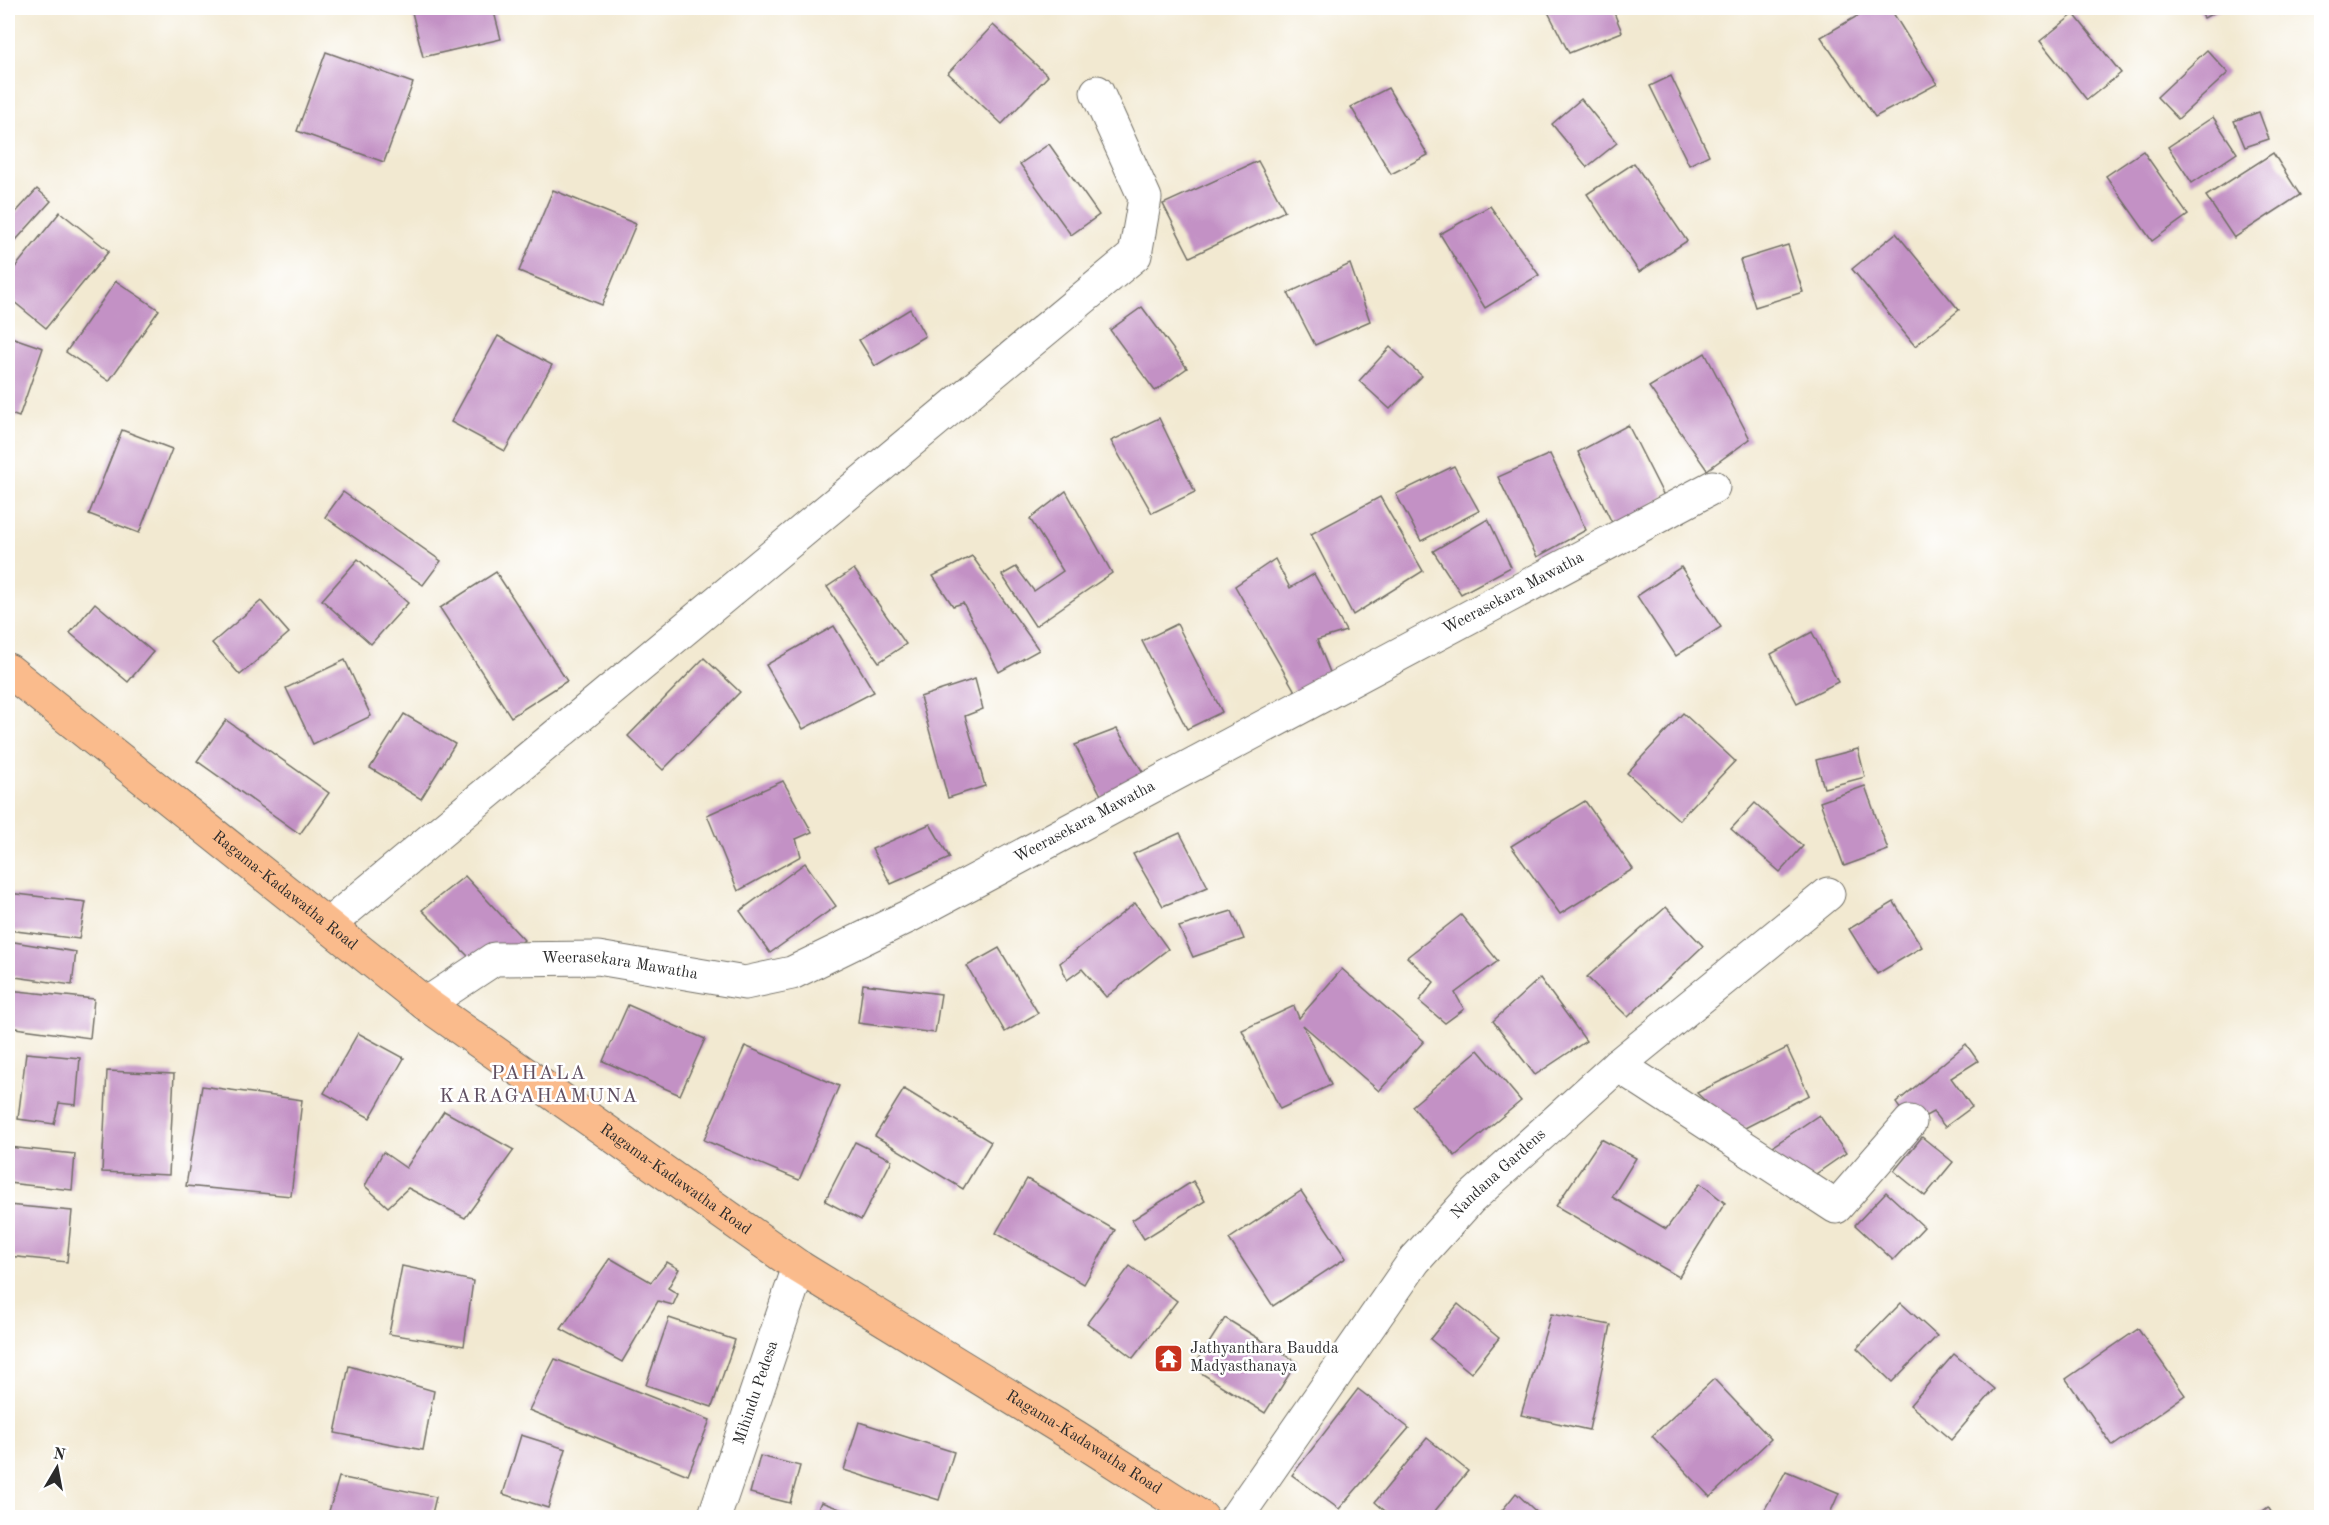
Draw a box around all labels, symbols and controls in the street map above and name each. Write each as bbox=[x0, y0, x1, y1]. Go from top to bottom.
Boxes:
street label: Weerasekara Mawatha bbox=[1440, 549, 1587, 638]
street label: Weerasekara Mawatha bbox=[1012, 778, 1158, 866]
street label: Ragama-Kadawatha Road bbox=[209, 828, 360, 954]
street label: Weerasekara Mawatha bbox=[542, 950, 699, 983]
district label: PAHALA KARAGAHAMUNA bbox=[439, 1064, 639, 1107]
street label: Ragama-Kadawatha Road bbox=[597, 1121, 754, 1238]
street label: Nandana Gardens bbox=[1448, 1126, 1549, 1222]
street label: Mihindu Pedesa bbox=[731, 1339, 781, 1447]
place label: Jathyanthara Baudda Madyasthanaya bbox=[1190, 1341, 1339, 1375]
temple icon: Jathyanthara Baudda Madyasthanaya bbox=[1153, 1342, 1185, 1374]
street label: Ragama-Kadawatha Road bbox=[1003, 1388, 1164, 1498]
north arrow bbox=[27, 1438, 87, 1498]
text: N bbox=[52, 1446, 67, 1464]

